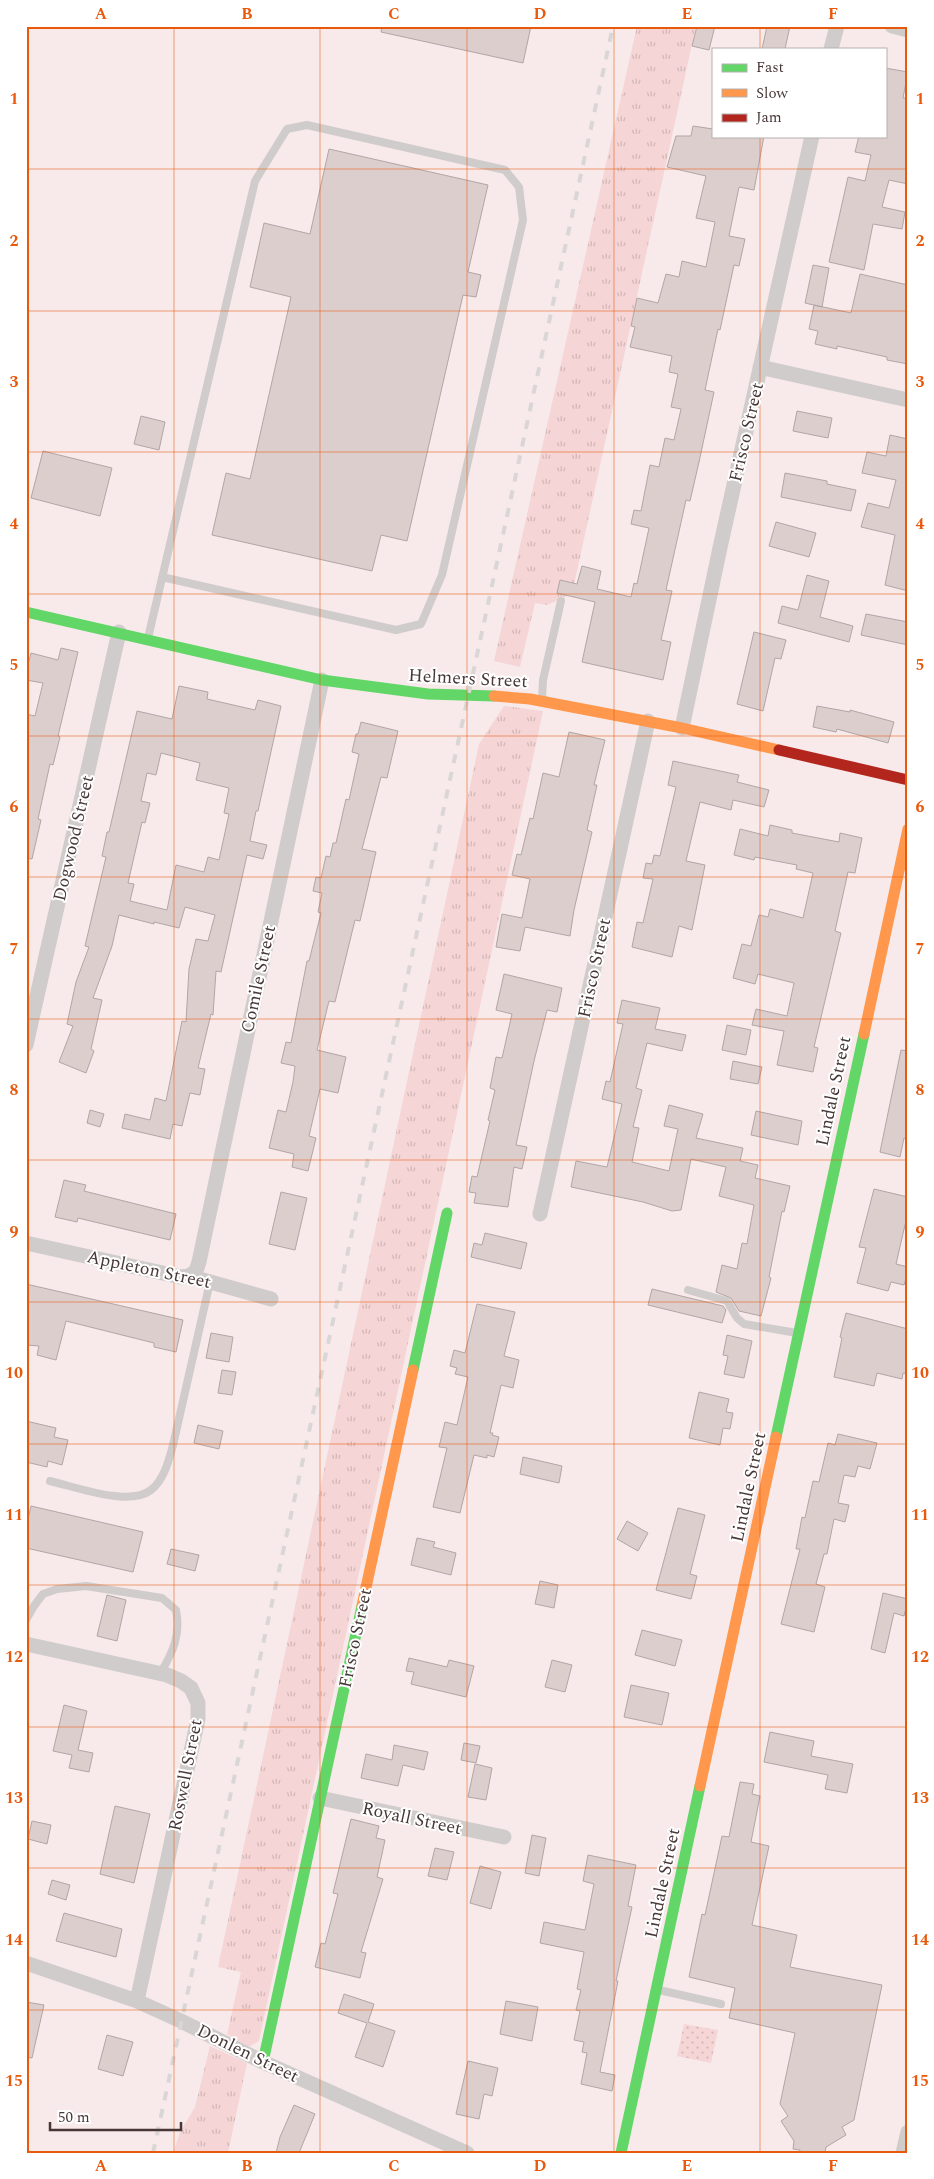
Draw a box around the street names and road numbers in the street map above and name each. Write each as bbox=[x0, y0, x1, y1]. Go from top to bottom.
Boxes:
street label: Frisco Street bbox=[722, 380, 771, 484]
street label: Helmers Street bbox=[408, 662, 528, 695]
street label: Dogwood Street bbox=[46, 772, 101, 904]
street label: Frisco Street bbox=[571, 916, 618, 1020]
street label: Comile Street bbox=[234, 923, 283, 1035]
street label: Lindale Street bbox=[809, 1034, 858, 1149]
street label: Appleton Street bbox=[84, 1243, 213, 1296]
street label: Lindale Street bbox=[724, 1430, 773, 1545]
street label: Frisco Street bbox=[332, 1586, 379, 1690]
street label: Roswell Street bbox=[161, 1717, 210, 1834]
street label: Royall Street bbox=[360, 1795, 464, 1842]
street label: Lindale Street bbox=[638, 1826, 687, 1941]
street label: Donlen Street bbox=[192, 2017, 303, 2090]

